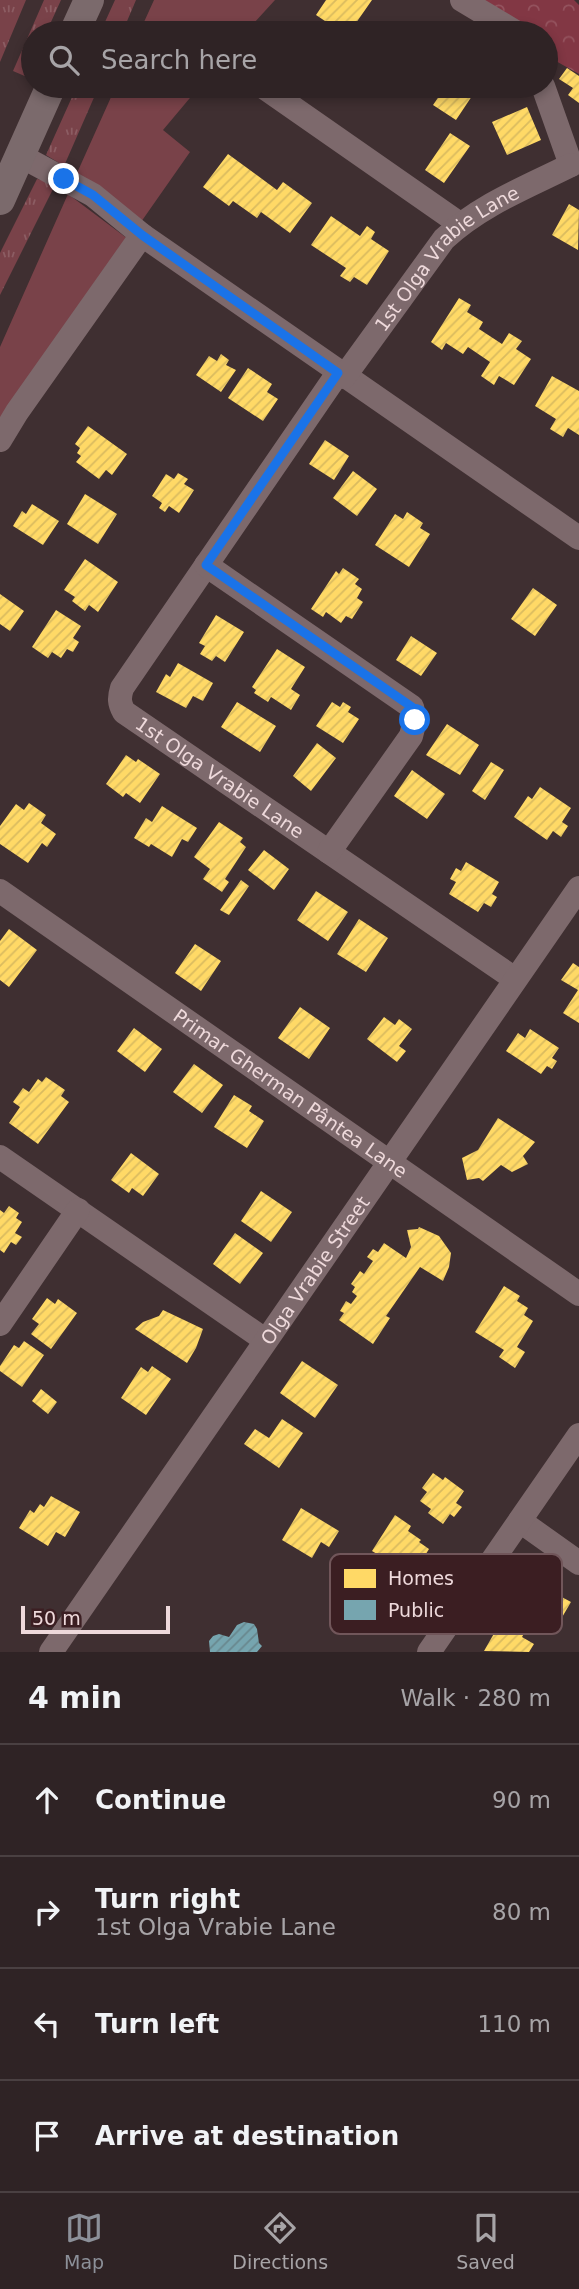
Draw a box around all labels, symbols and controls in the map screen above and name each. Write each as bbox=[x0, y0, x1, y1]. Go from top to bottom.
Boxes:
search box bbox=[21, 21, 558, 98]
icon: search bbox=[45, 41, 83, 79]
text: Search here bbox=[101, 45, 257, 75]
route end bbox=[48, 163, 79, 194]
street label: 1st Olga Vrabie Lane bbox=[370, 181, 522, 335]
route start bbox=[399, 704, 430, 735]
street label: 1st Olga Vrabie Lane bbox=[131, 712, 308, 843]
street label: Primar Gherman Pântea Lane bbox=[169, 1004, 412, 1182]
street label: Olga Vrabie Street bbox=[256, 1192, 374, 1349]
legend bbox=[330, 1554, 562, 1634]
text: Homes bbox=[388, 1567, 454, 1589]
text: Public bbox=[388, 1599, 444, 1621]
scale bar bbox=[21, 1603, 170, 1635]
text: 50 m bbox=[32, 1607, 81, 1629]
text: 4 min bbox=[28, 1680, 122, 1715]
text: Walk · 280 m bbox=[400, 1685, 551, 1711]
icon: ahead bbox=[28, 1781, 66, 1819]
text: Continue bbox=[95, 1785, 226, 1815]
text: 90 m bbox=[492, 1787, 551, 1813]
text: Turn right bbox=[95, 1884, 240, 1914]
icon: right bbox=[28, 1893, 66, 1931]
text: 80 m bbox=[492, 1899, 551, 1925]
text: 1st Olga Vrabie Lane bbox=[95, 1914, 336, 1940]
icon: left bbox=[28, 2005, 66, 2043]
text: Turn left bbox=[95, 2009, 219, 2039]
text: 110 m bbox=[477, 2011, 551, 2037]
icon: arrive bbox=[28, 2117, 66, 2155]
text: Arrive at destination bbox=[95, 2121, 399, 2151]
tab: Map bbox=[64, 2209, 104, 2273]
tab: Directions bbox=[232, 2209, 328, 2273]
tab: Saved bbox=[456, 2209, 515, 2273]

